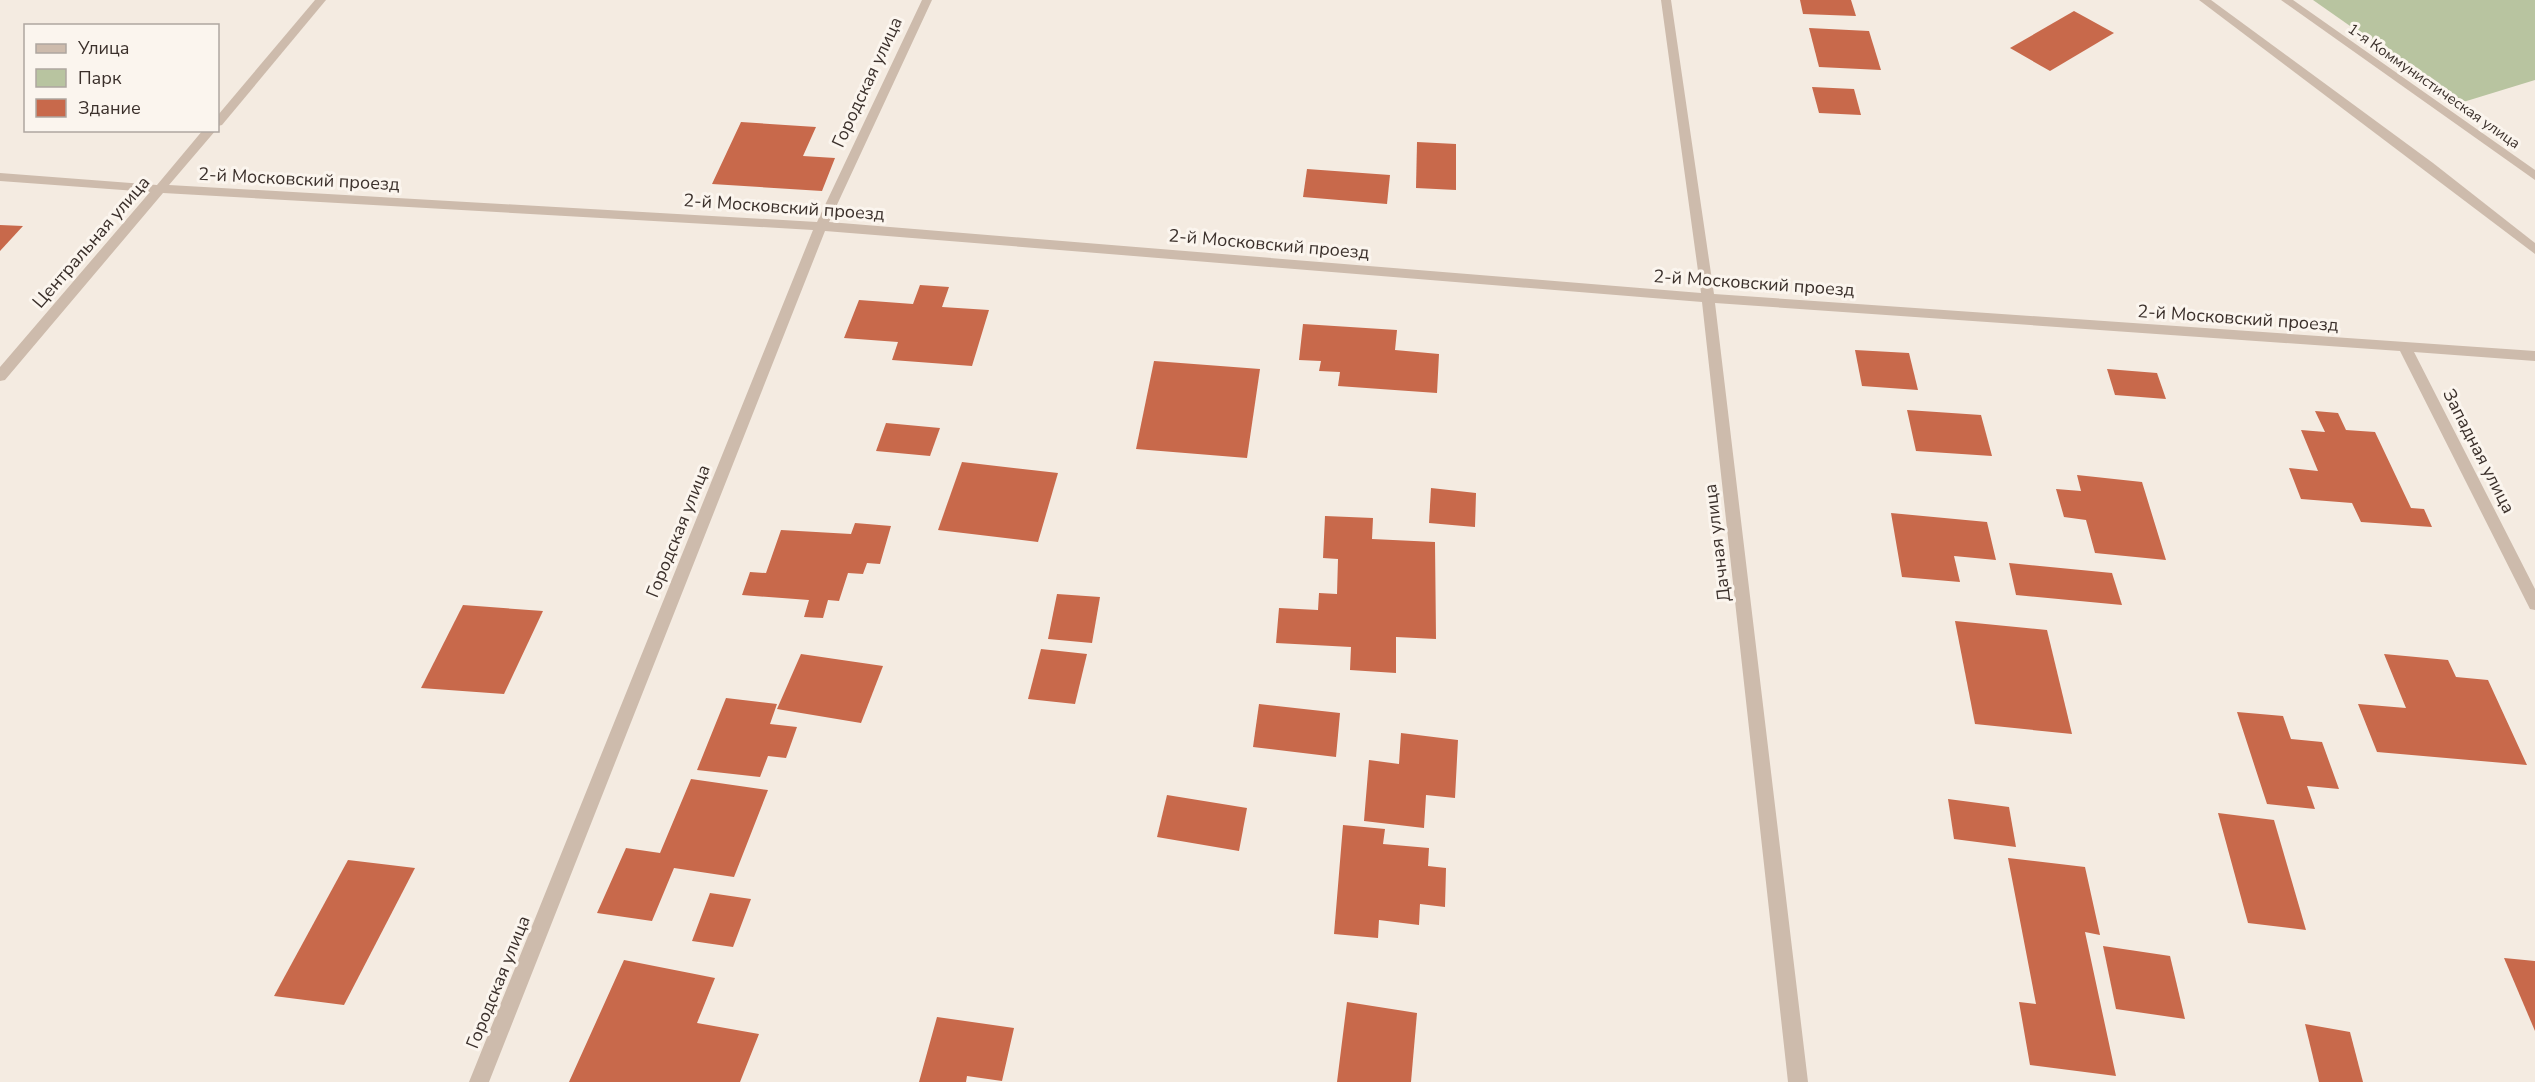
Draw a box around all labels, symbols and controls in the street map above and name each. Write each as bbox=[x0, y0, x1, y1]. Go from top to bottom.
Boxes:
street label: Городская улица bbox=[826, 13, 908, 151]
street label: 1-я Коммунистическая улица bbox=[2344, 19, 2524, 153]
legend bbox=[24, 24, 219, 132]
text: Улица bbox=[77, 36, 129, 60]
text: Парк bbox=[78, 66, 122, 90]
text: Здание bbox=[78, 96, 141, 120]
street label: 2-й Московский проезд bbox=[198, 162, 401, 196]
street label: Центральная улица bbox=[27, 171, 155, 313]
street label: 2-й Московский проезд bbox=[683, 188, 886, 226]
street label: 2-й Московский проезд bbox=[1167, 223, 1371, 265]
street label: 2-й Московский проезд bbox=[1653, 264, 1856, 302]
street label: 2-й Московский проезд bbox=[2137, 299, 2340, 337]
street label: Западная улица bbox=[2437, 385, 2521, 517]
street label: Городская улица bbox=[640, 461, 716, 601]
street label: Дачная улица bbox=[1698, 483, 1736, 603]
street label: Городская улица bbox=[460, 912, 536, 1052]

